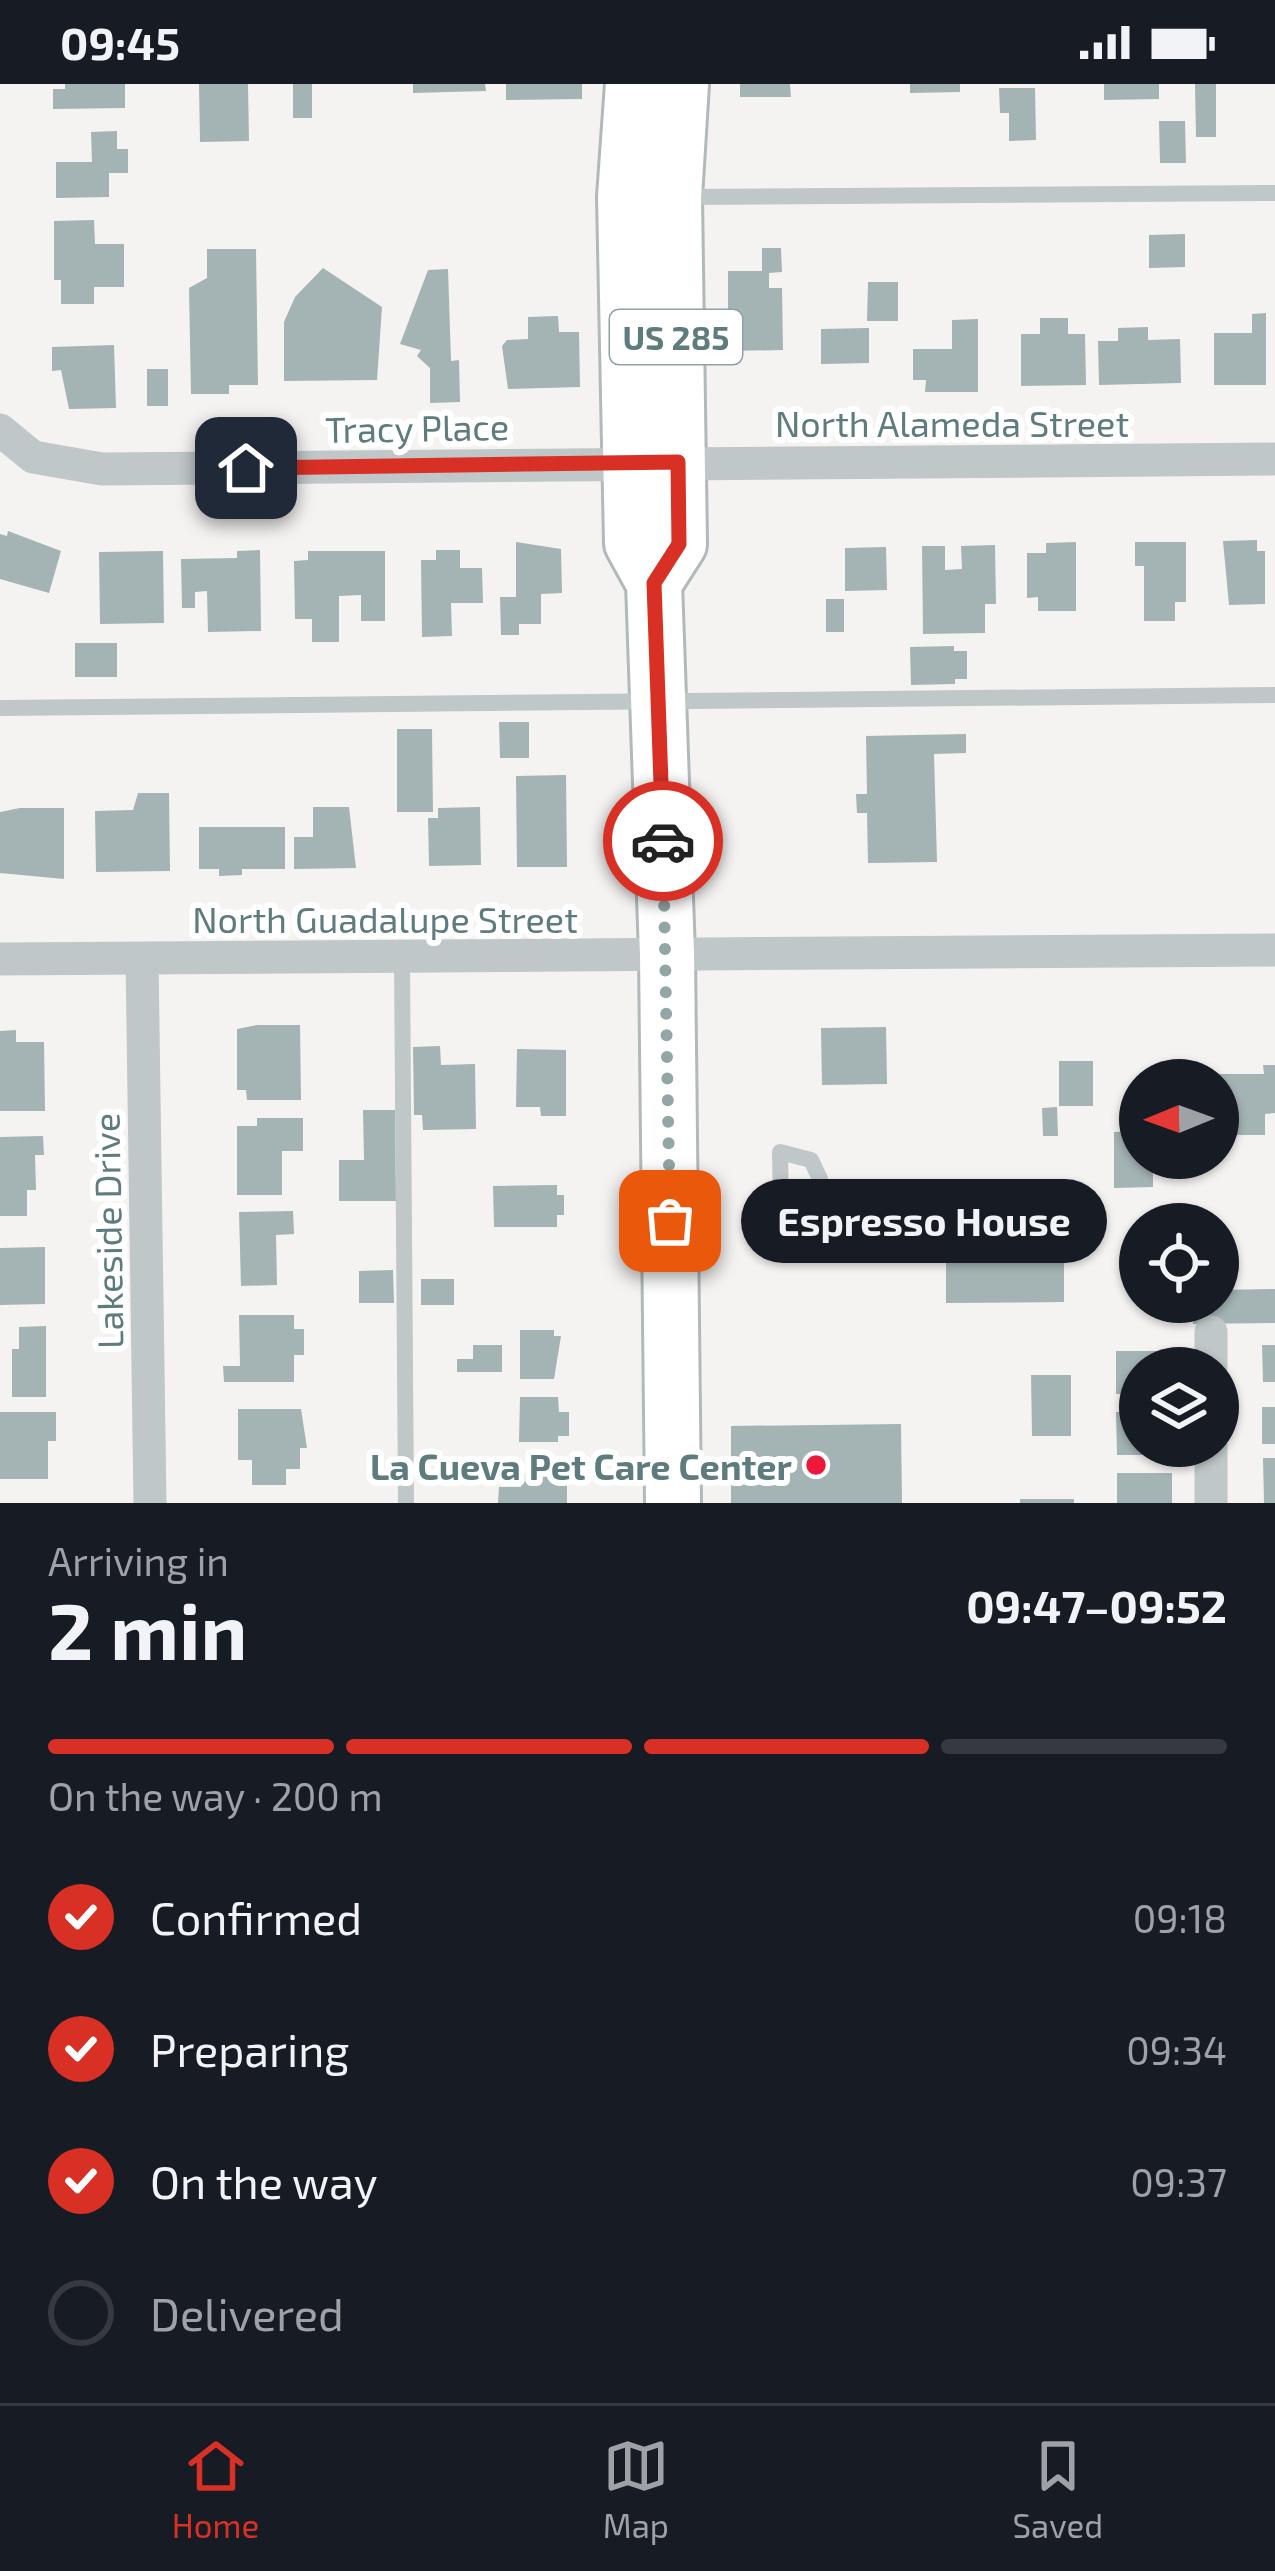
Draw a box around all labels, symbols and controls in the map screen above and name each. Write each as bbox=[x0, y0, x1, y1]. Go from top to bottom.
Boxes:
text: 09:45 bbox=[60, 15, 180, 69]
road number: US 285 bbox=[610, 310, 742, 364]
street label: North Alameda Street bbox=[775, 401, 1129, 444]
street label: Tracy Place bbox=[325, 404, 509, 450]
pin bbox=[195, 417, 297, 519]
icon: home bbox=[213, 435, 279, 501]
courier bbox=[603, 781, 723, 901]
icon: car bbox=[630, 808, 696, 874]
street label: North Guadalupe Street bbox=[192, 897, 578, 940]
north arrow bbox=[1119, 1059, 1239, 1179]
map controls bbox=[1119, 1059, 1239, 1467]
street label: Lakeside Drive bbox=[83, 1113, 131, 1349]
pin bbox=[619, 1170, 721, 1272]
callout: Espresso House bbox=[742, 1179, 1108, 1263]
icon: bag bbox=[637, 1188, 703, 1254]
text: Espresso House bbox=[777, 1197, 1071, 1244]
button: locate bbox=[1119, 1203, 1239, 1323]
button: layers bbox=[1119, 1347, 1239, 1467]
place label: La Cueva Pet Care Center bbox=[370, 1444, 793, 1487]
marker: La Cueva Pet Care Center bbox=[803, 1452, 829, 1478]
text: Arriving in bbox=[48, 1537, 229, 1584]
text: 09:47–09:52 bbox=[966, 1578, 1227, 1632]
text: 2 min bbox=[48, 1582, 247, 1676]
text: On the way · 200 m bbox=[48, 1772, 383, 1819]
icon: check bbox=[48, 1884, 114, 1950]
text: Confirmed bbox=[150, 1890, 362, 1944]
text: 09:18 bbox=[1133, 1894, 1227, 1941]
icon: check bbox=[48, 2016, 114, 2082]
text: Preparing bbox=[150, 2022, 349, 2076]
text: 09:34 bbox=[1126, 2026, 1227, 2073]
icon: check bbox=[48, 2148, 114, 2214]
text: On the way bbox=[150, 2154, 377, 2208]
text: 09:37 bbox=[1130, 2158, 1227, 2205]
text: Delivered bbox=[150, 2286, 344, 2340]
tab: Home bbox=[172, 2433, 259, 2545]
tab: Map bbox=[603, 2433, 669, 2545]
tab: Saved bbox=[1013, 2433, 1103, 2545]

